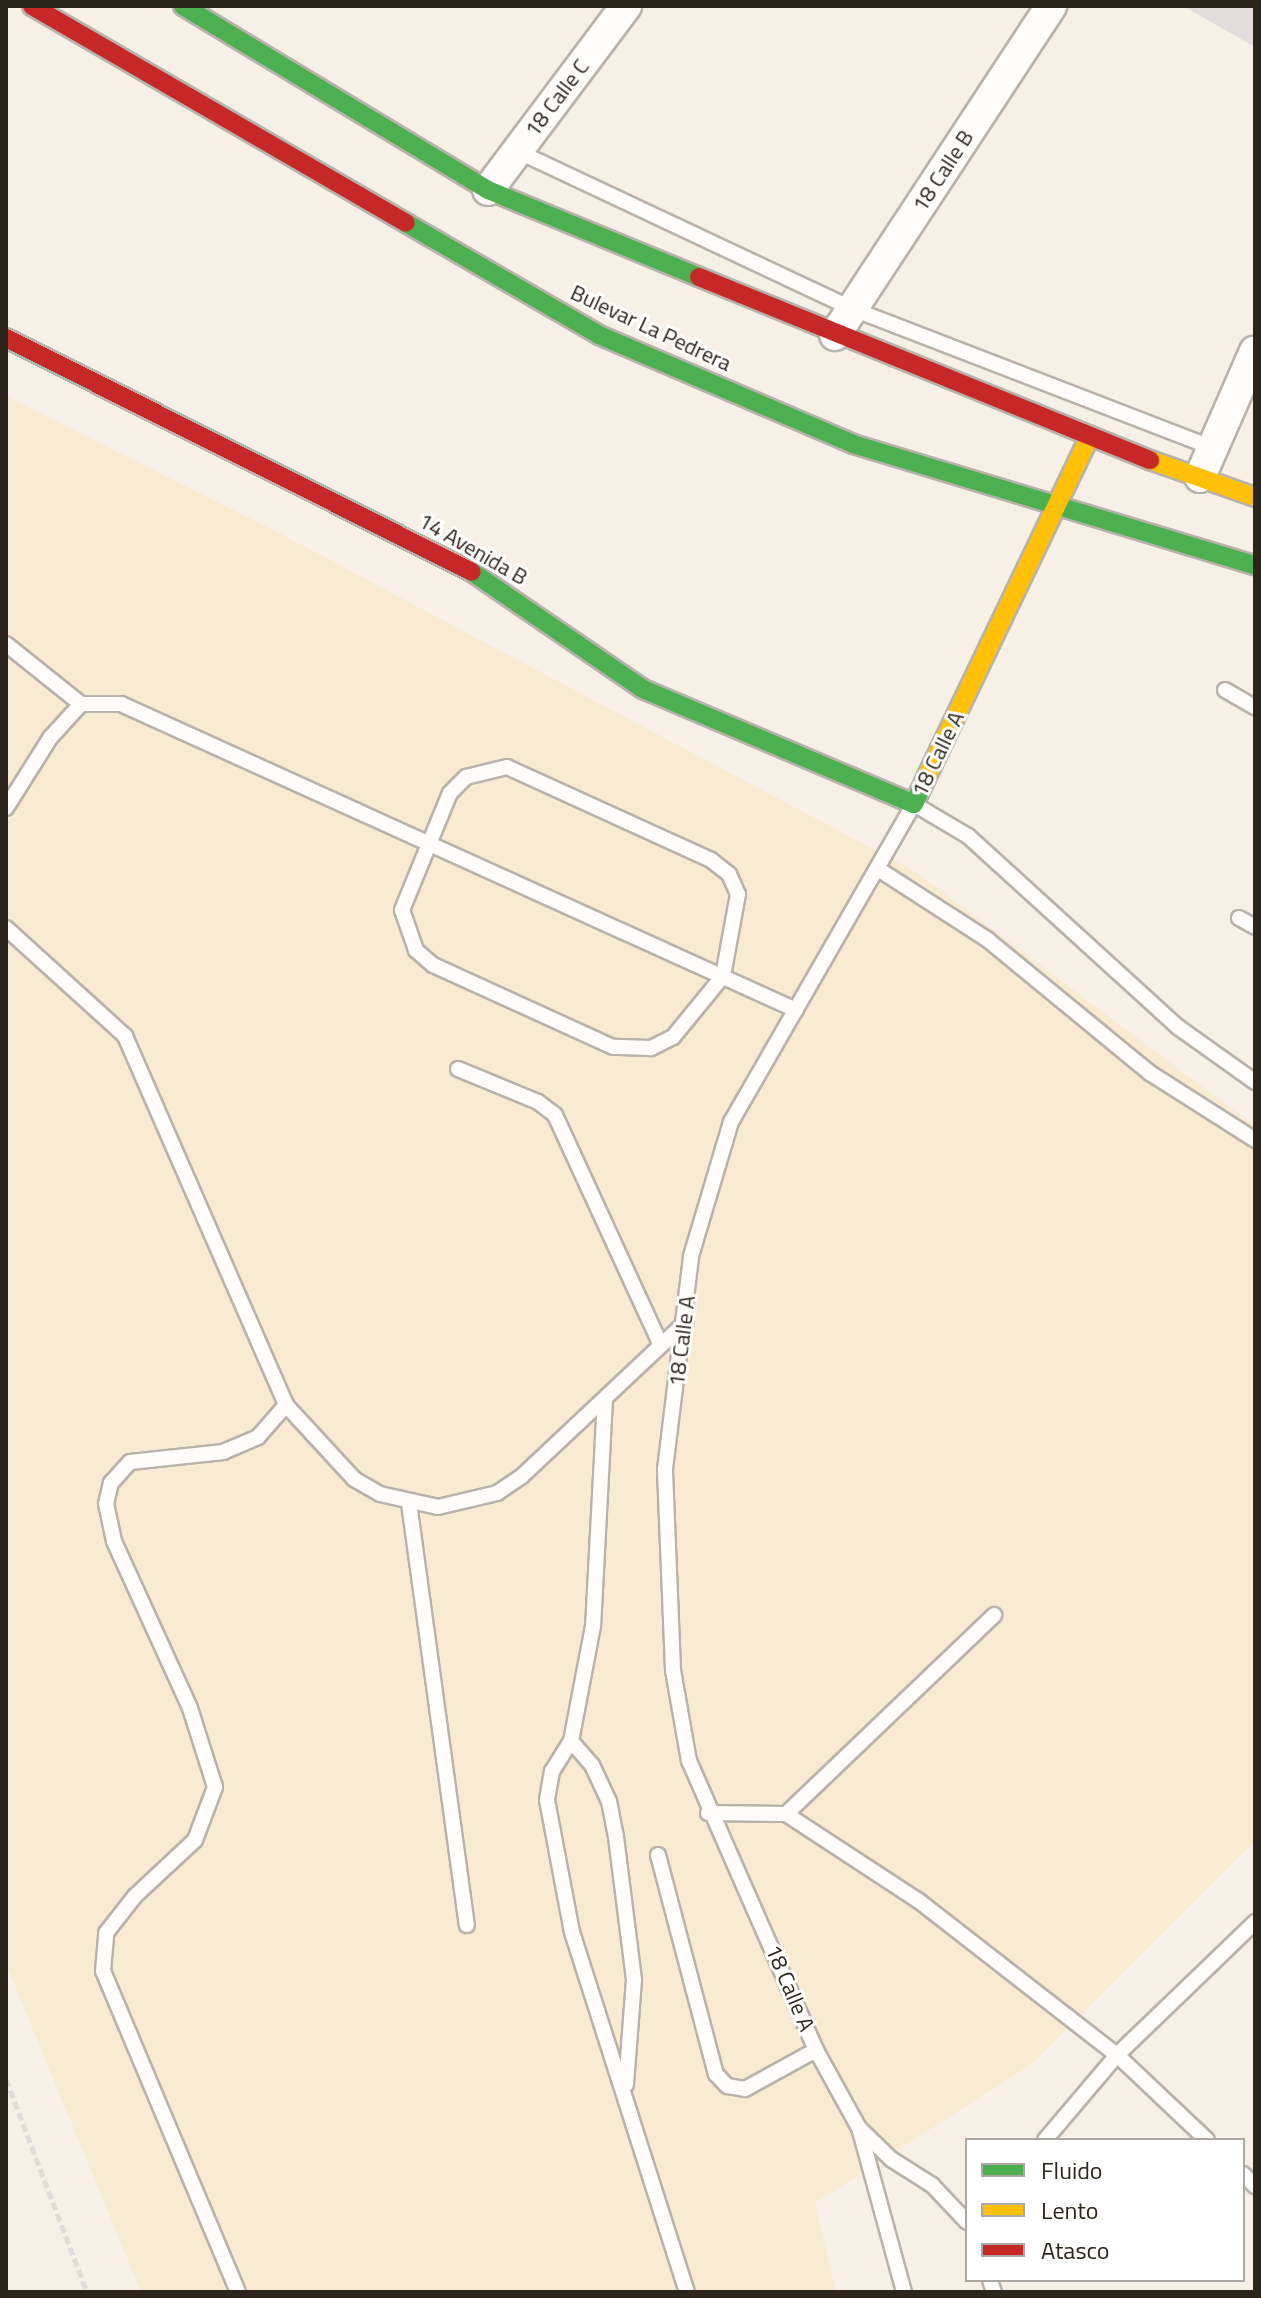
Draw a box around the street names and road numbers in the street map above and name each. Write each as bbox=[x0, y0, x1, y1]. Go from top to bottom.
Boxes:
street label: 18 Calle C bbox=[519, 54, 595, 142]
street label: 18 Calle B bbox=[907, 125, 979, 217]
street label: Bulevar La Pedrera bbox=[566, 279, 736, 377]
street label: 14 Avenida B bbox=[414, 507, 532, 591]
street label: 18 Calle A bbox=[906, 707, 970, 801]
street label: 18 Calle A bbox=[663, 1294, 701, 1388]
street label: 18 Calle A bbox=[760, 1941, 820, 2035]

